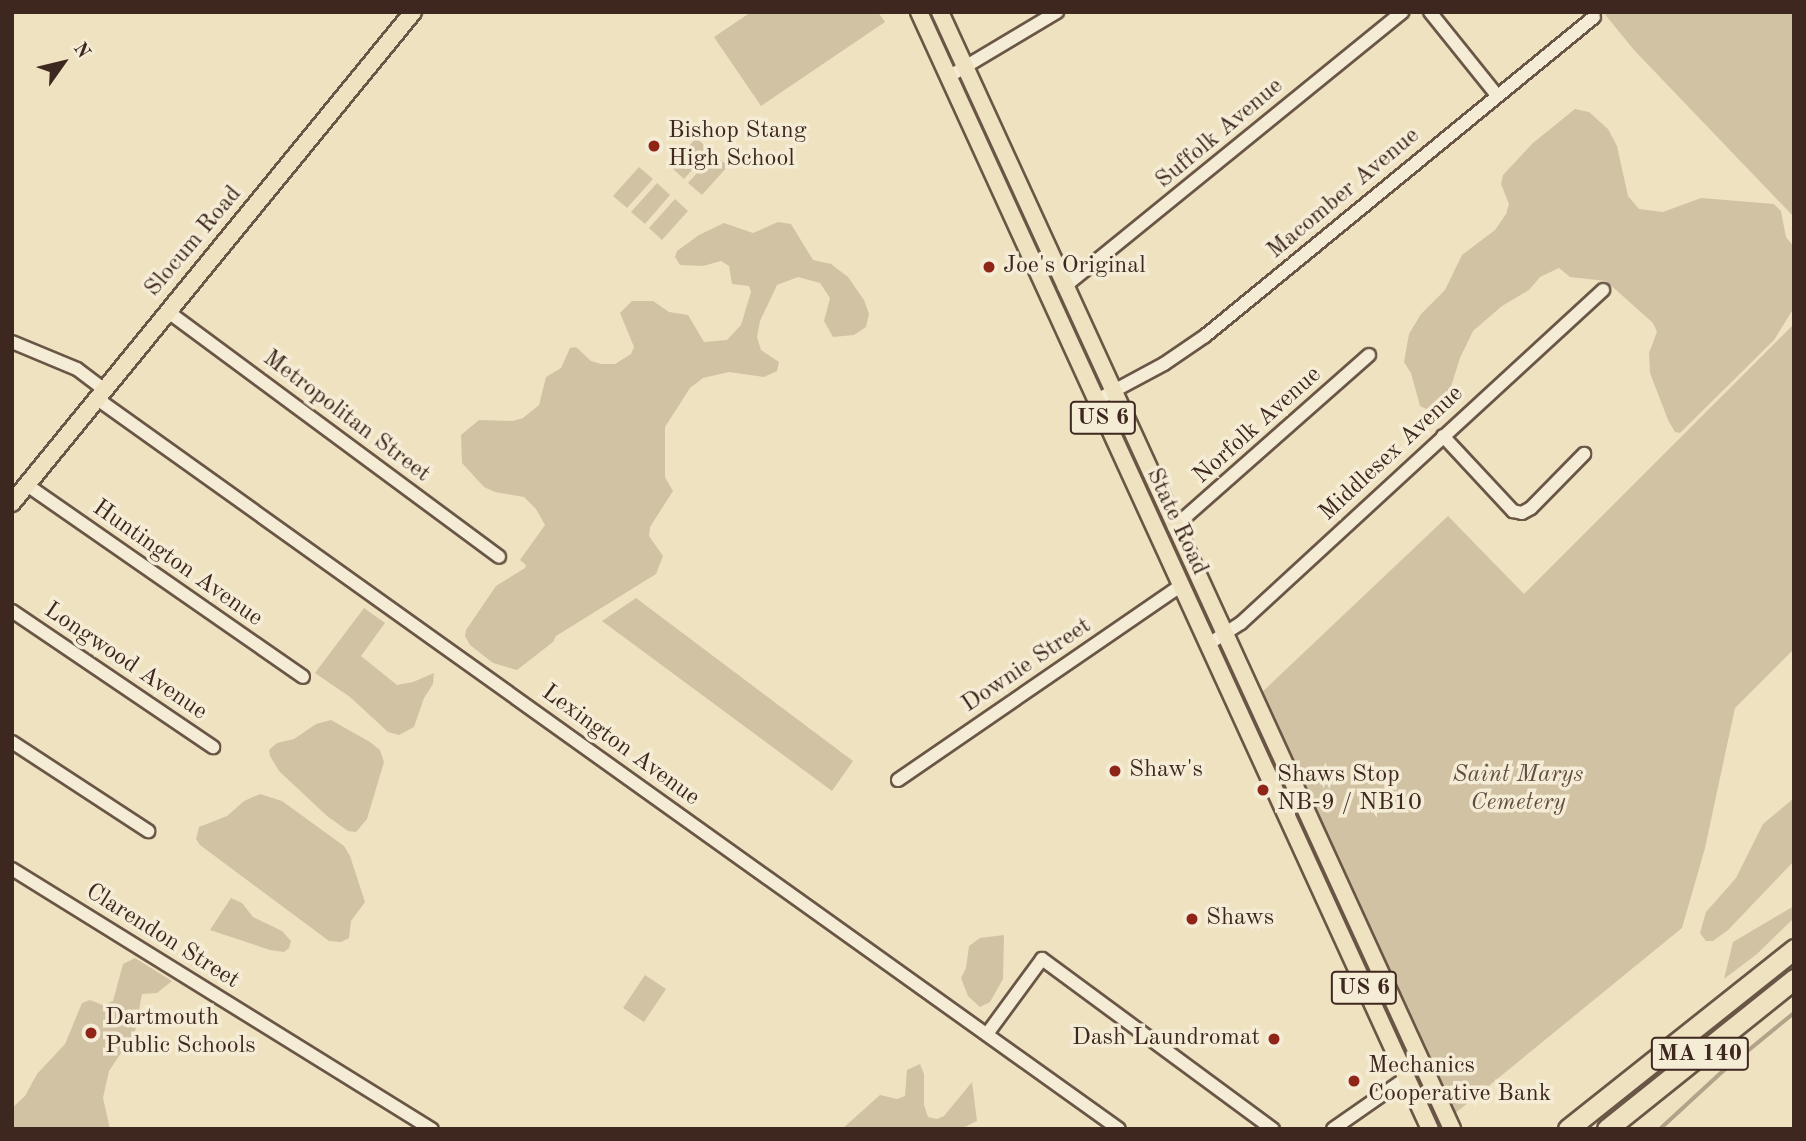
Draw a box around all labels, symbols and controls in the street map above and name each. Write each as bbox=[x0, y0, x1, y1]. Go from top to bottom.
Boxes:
north arrow bbox=[28, 28, 98, 98]
text: N bbox=[69, 40, 93, 62]
street label: Suffolk Avenue bbox=[1150, 72, 1290, 196]
place label: Bishop Stang High School bbox=[668, 118, 807, 174]
street label: Macomber Avenue bbox=[1262, 122, 1426, 266]
marker: Bishop Stang High School bbox=[646, 138, 662, 154]
street label: Slocum Road bbox=[139, 181, 249, 303]
place label: Joe's Original bbox=[1003, 253, 1146, 281]
marker: Joe's Original bbox=[981, 259, 997, 275]
street label: Metropolitan Street bbox=[257, 345, 435, 489]
street label: Norfolk Avenue bbox=[1188, 361, 1328, 491]
street label: Middlesex Avenue bbox=[1314, 380, 1470, 528]
road number: US 6 bbox=[1070, 398, 1136, 438]
street label: State Road bbox=[1139, 464, 1213, 580]
street label: Huntington Avenue bbox=[86, 494, 268, 634]
street label: Longwood Avenue bbox=[38, 597, 212, 727]
street label: Downie Street bbox=[957, 612, 1097, 720]
street label: Lexington Avenue bbox=[535, 679, 705, 813]
place label: Shaw's bbox=[1129, 757, 1203, 785]
place label: Shaws Stop NB-9 / NB10 bbox=[1277, 762, 1422, 818]
park label: Saint Marys Cemetery bbox=[1453, 762, 1583, 818]
marker: Shaw's bbox=[1107, 763, 1123, 779]
marker: Shaws Stop NB-9 / NB10 bbox=[1255, 782, 1271, 798]
street label: Clarendon Street bbox=[80, 878, 244, 996]
place label: Shaws bbox=[1206, 905, 1274, 933]
marker: Shaws bbox=[1184, 911, 1200, 927]
road number: US 6 bbox=[1331, 968, 1397, 1007]
place label: Dartmouth Public Schools bbox=[105, 1005, 256, 1061]
marker: Dartmouth Public Schools bbox=[83, 1025, 99, 1041]
place label: Dash Laundromat bbox=[1072, 1025, 1260, 1053]
marker: Dash Laundromat bbox=[1266, 1031, 1282, 1047]
road number: MA 140 bbox=[1649, 1035, 1751, 1074]
place label: Mechanics Cooperative Bank bbox=[1368, 1053, 1551, 1109]
marker: Mechanics Cooperative Bank bbox=[1346, 1073, 1362, 1089]

